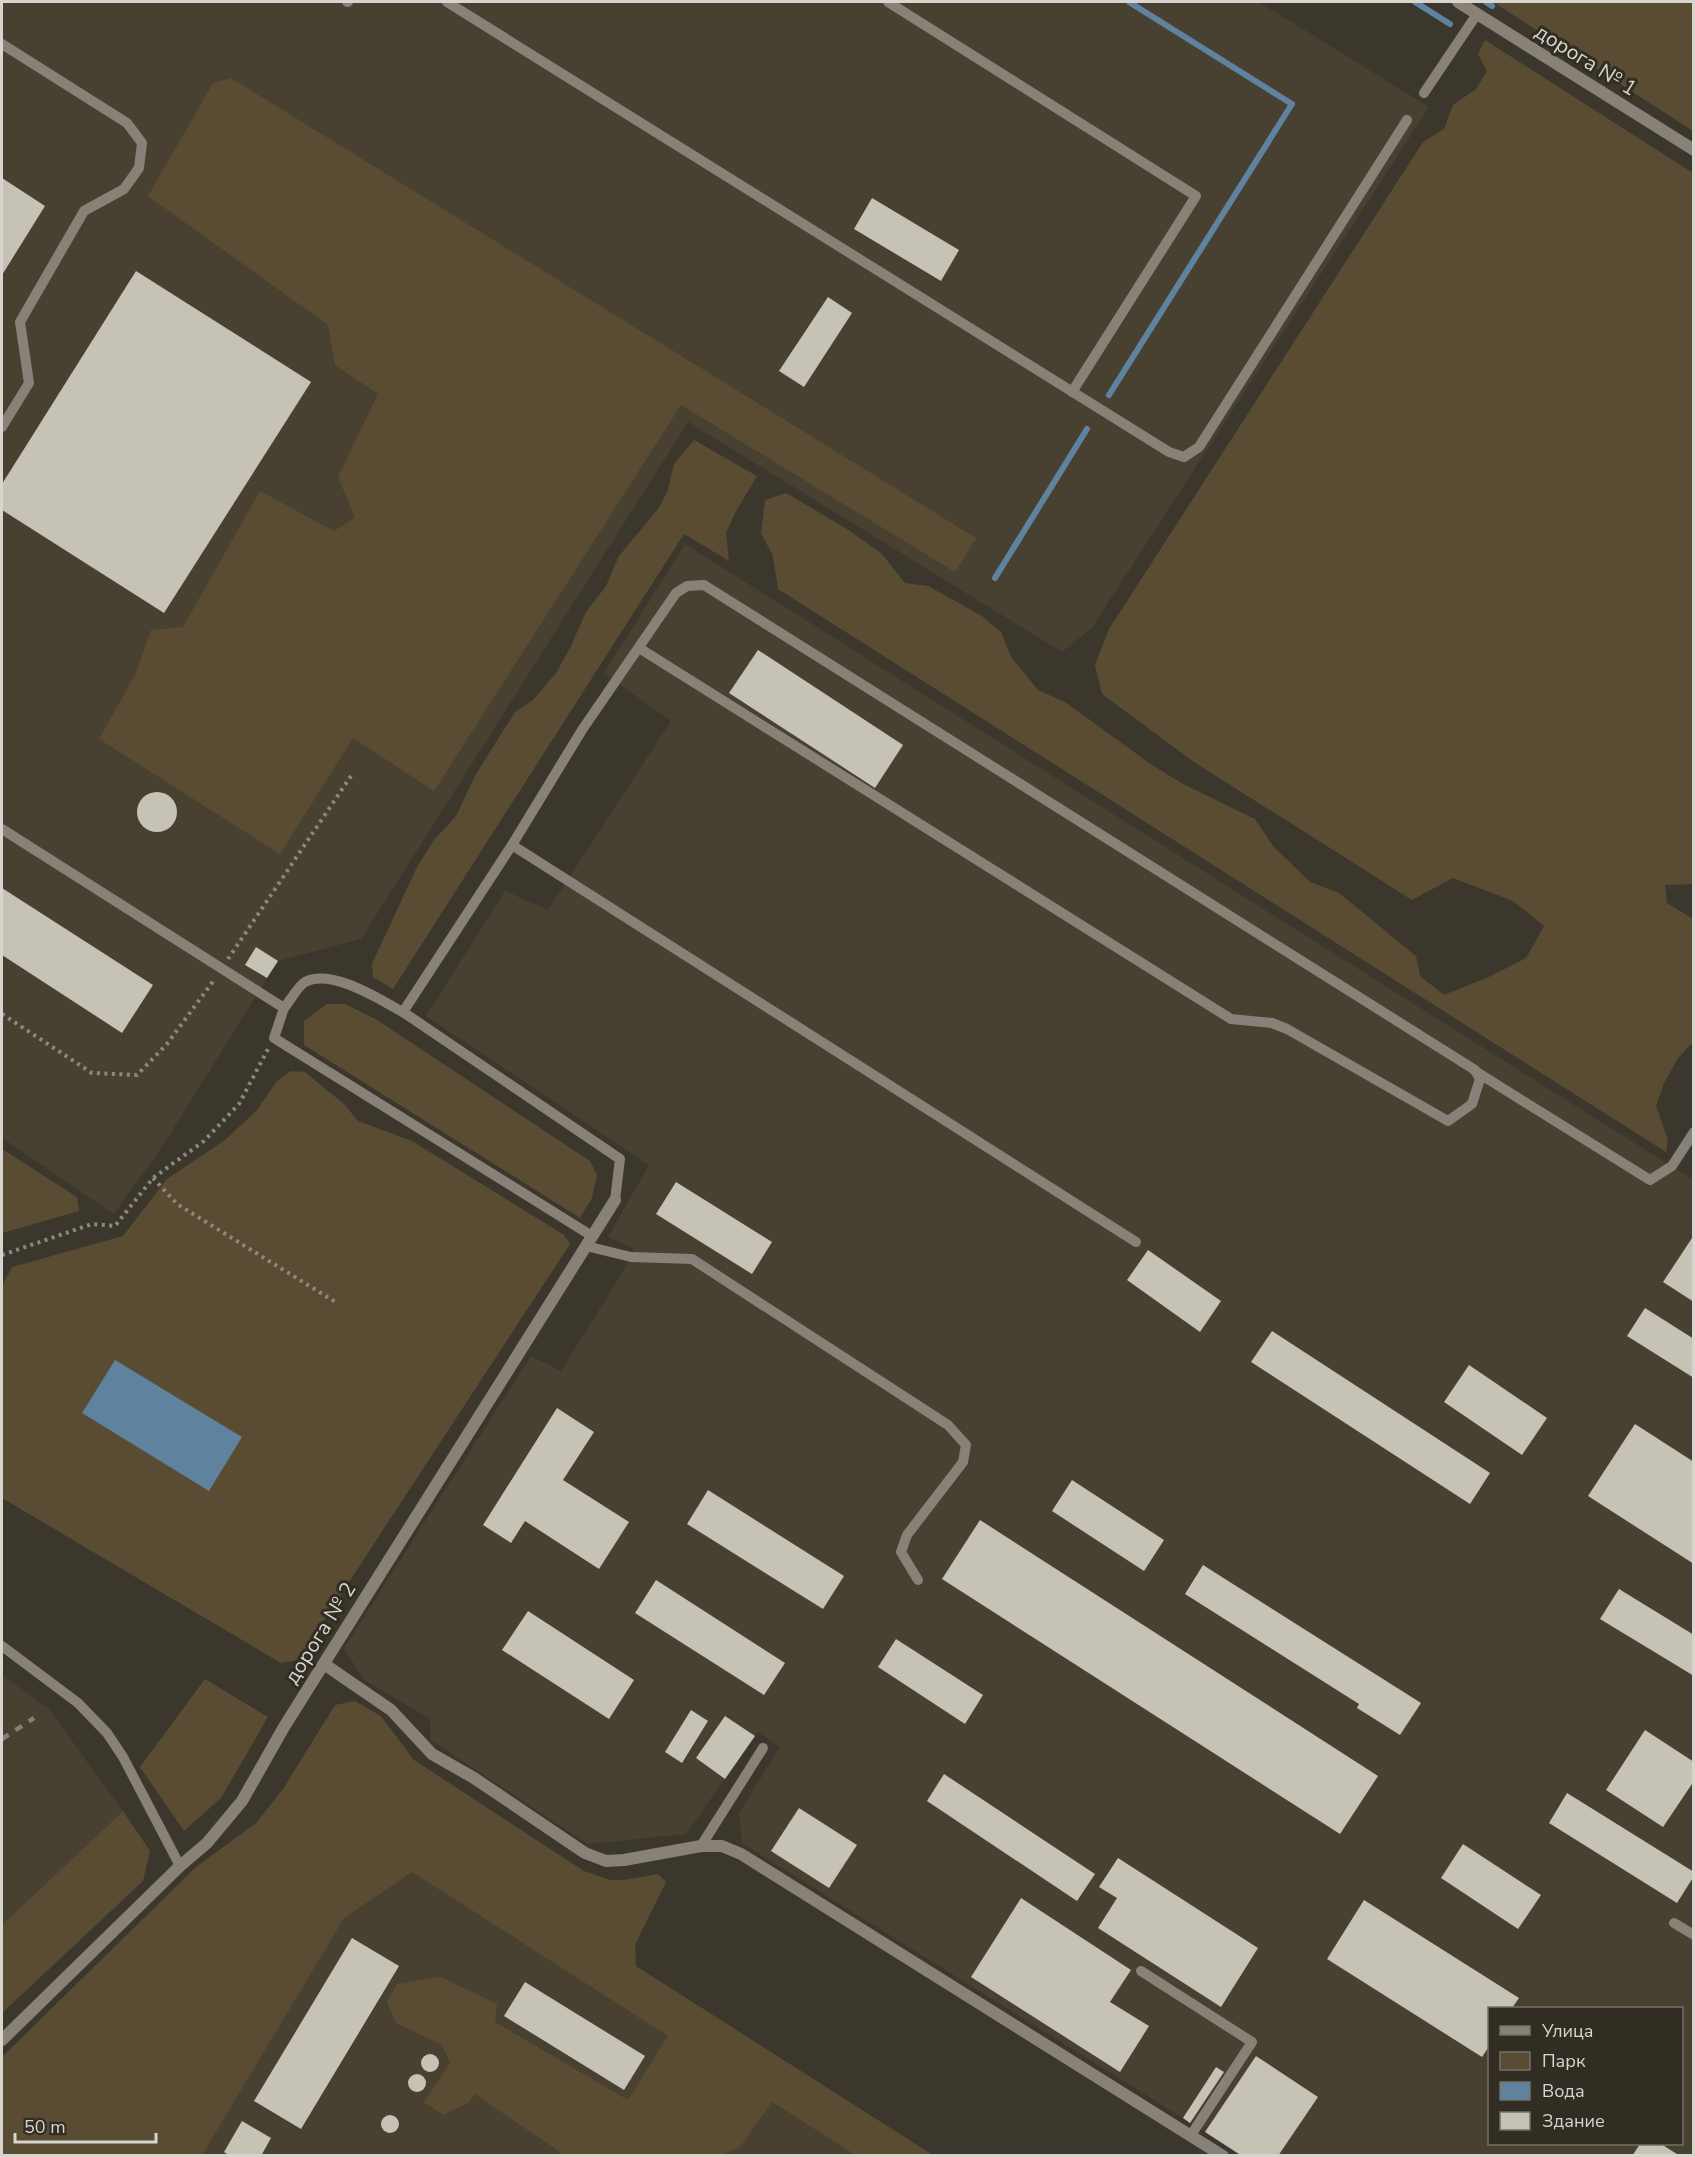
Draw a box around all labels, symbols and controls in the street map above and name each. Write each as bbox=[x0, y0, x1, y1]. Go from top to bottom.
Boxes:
street label: дорога № 1 bbox=[1530, 18, 1642, 102]
street label: дорога № 2 bbox=[278, 1577, 362, 1689]
legend bbox=[1488, 2007, 1683, 2145]
text: Улица bbox=[1541, 2019, 1593, 2043]
text: Парк bbox=[1542, 2049, 1586, 2073]
text: Вода bbox=[1542, 2079, 1585, 2103]
scale bar bbox=[15, 2106, 156, 2144]
text: Здание bbox=[1542, 2109, 1605, 2133]
text: 50 m bbox=[24, 2115, 66, 2139]

